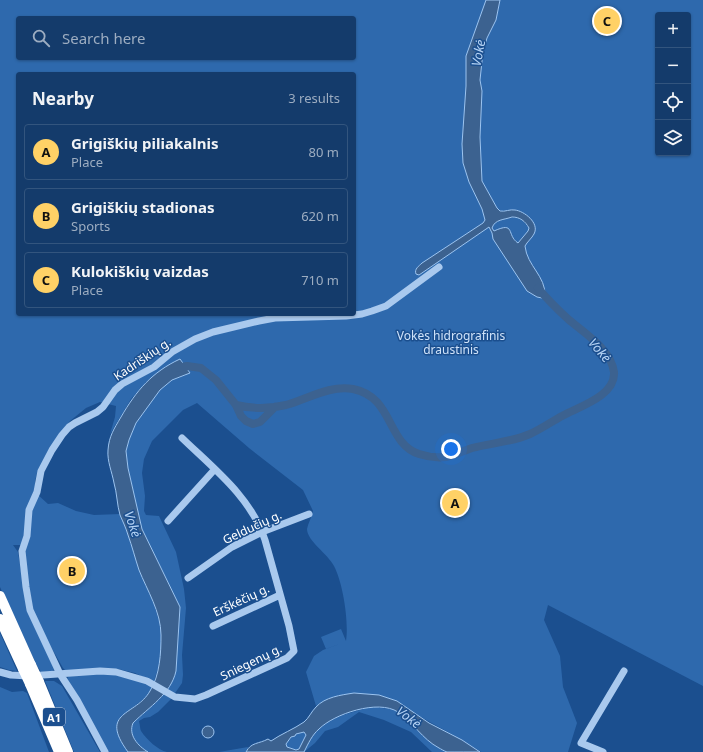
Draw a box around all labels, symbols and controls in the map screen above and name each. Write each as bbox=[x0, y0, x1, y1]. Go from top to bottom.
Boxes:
pin: C bbox=[594, 6, 620, 36]
map controls bbox=[655, 12, 691, 156]
button: + bbox=[655, 12, 691, 48]
search box bbox=[16, 16, 356, 60]
icon: search bbox=[30, 27, 52, 49]
text: Search here bbox=[62, 28, 145, 48]
water label: Vokė bbox=[467, 38, 489, 68]
button: − bbox=[655, 48, 691, 84]
button: locate bbox=[655, 84, 691, 120]
text: Nearby bbox=[32, 87, 94, 110]
text: 3 results bbox=[288, 89, 340, 107]
button: layers bbox=[655, 120, 691, 156]
text: Grigiškių piliakalnis bbox=[71, 133, 218, 153]
text: A bbox=[42, 143, 51, 161]
text: 80 m bbox=[309, 143, 339, 161]
text: Place bbox=[71, 153, 103, 171]
text: Grigiškių stadionas bbox=[71, 197, 215, 217]
text: B bbox=[42, 207, 50, 225]
text: 620 m bbox=[301, 207, 339, 225]
text: Sports bbox=[71, 217, 110, 235]
text: Kulokiškių vaizdas bbox=[71, 261, 209, 281]
text: C bbox=[42, 271, 50, 289]
text: 710 m bbox=[301, 271, 339, 289]
text: Place bbox=[71, 281, 103, 299]
park label: Vokės hidrografinis draustinis bbox=[397, 327, 505, 358]
street label: Kadriškių g. bbox=[110, 334, 174, 384]
water label: Vokė bbox=[584, 334, 616, 366]
your location bbox=[441, 439, 461, 459]
pin: A bbox=[442, 488, 468, 518]
street label: Geldučių g. bbox=[220, 506, 284, 548]
water label: Vokė bbox=[120, 508, 146, 540]
pin: B bbox=[59, 556, 85, 586]
street label: Erškėčių g. bbox=[210, 580, 272, 620]
street label: Sniegenų g. bbox=[217, 640, 285, 684]
water label: Vokė bbox=[393, 702, 426, 733]
road number: A1 bbox=[43, 708, 65, 726]

